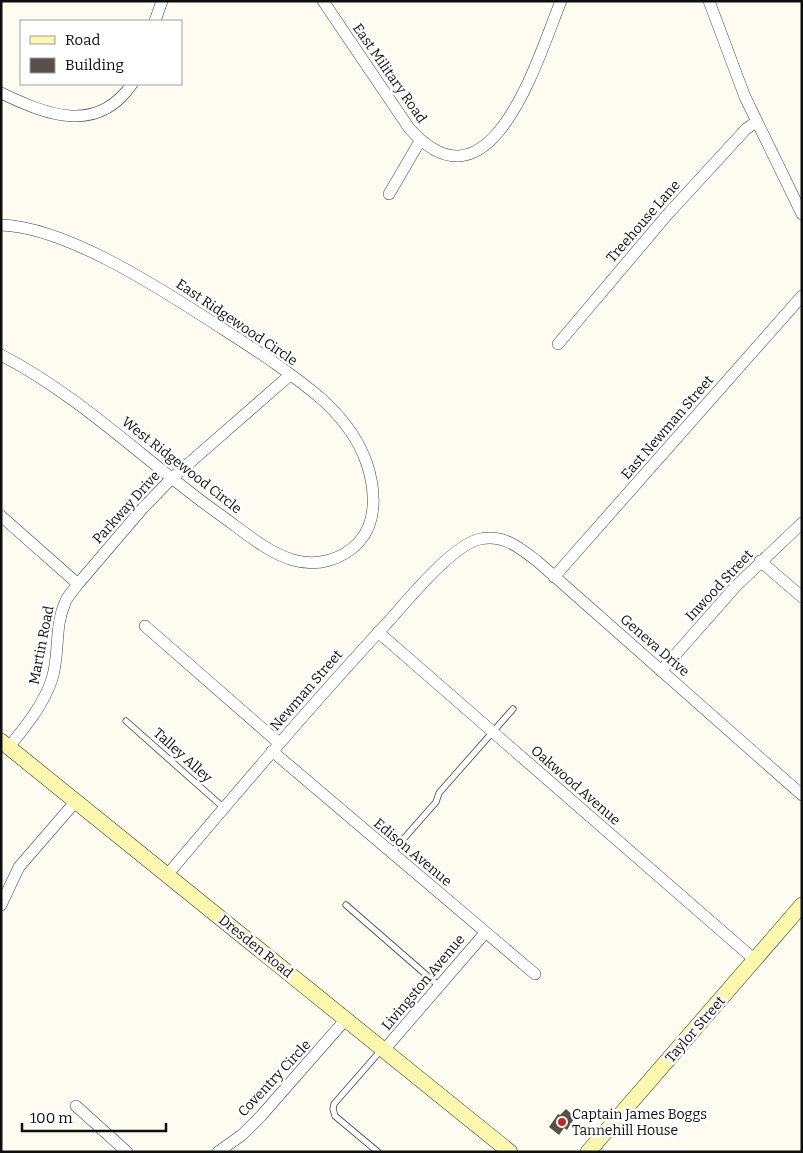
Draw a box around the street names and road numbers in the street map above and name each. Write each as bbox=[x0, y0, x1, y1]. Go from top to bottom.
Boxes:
street label: East Military Road bbox=[349, 20, 430, 126]
street label: Treehouse Lane bbox=[603, 177, 684, 266]
street label: East Ridgewood Circle bbox=[173, 275, 301, 369]
street label: East Newman Street bbox=[618, 372, 717, 483]
street label: West Ridgewood Circle bbox=[118, 413, 245, 517]
street label: Parkway Drive bbox=[89, 467, 164, 547]
street label: Inwood Street bbox=[682, 546, 757, 624]
street label: Martin Road bbox=[26, 604, 57, 686]
street label: Geneva Drive bbox=[617, 611, 693, 680]
street label: Newman Street bbox=[267, 646, 346, 734]
street label: Talley Alley bbox=[150, 725, 216, 787]
street label: Oakwood Avenue bbox=[527, 742, 624, 829]
street label: Edison Avenue bbox=[370, 815, 455, 890]
street label: Dresden Road bbox=[215, 911, 296, 981]
street label: Livingston Avenue bbox=[378, 931, 468, 1034]
street label: Taylor Street bbox=[662, 993, 729, 1066]
street label: Coventry Circle bbox=[234, 1036, 314, 1120]

